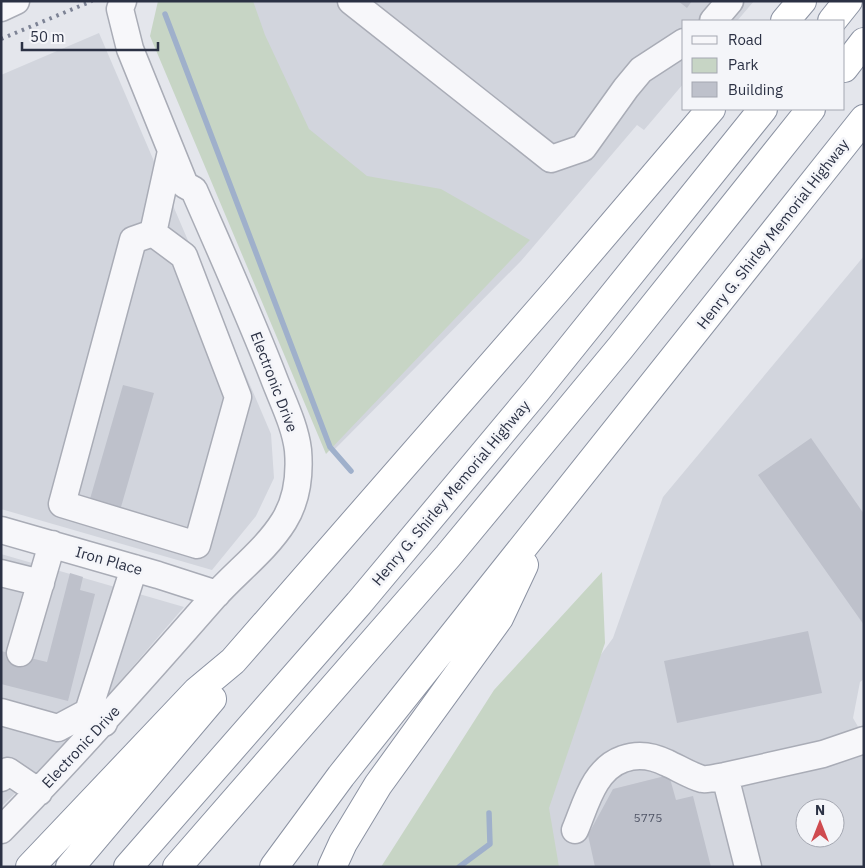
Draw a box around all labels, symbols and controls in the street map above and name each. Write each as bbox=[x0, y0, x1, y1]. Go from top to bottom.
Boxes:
scale bar bbox=[22, 20, 159, 52]
legend bbox=[682, 20, 845, 110]
text: 50 m bbox=[30, 27, 65, 46]
text: Road bbox=[728, 30, 763, 49]
text: Park bbox=[728, 55, 758, 74]
text: Building bbox=[728, 80, 783, 99]
street label: Henry G. Shirley Memorial Highway bbox=[692, 134, 853, 333]
street label: Electronic Drive bbox=[247, 329, 302, 435]
street label: Henry G. Shirley Memorial Highway bbox=[367, 396, 534, 589]
street label: Iron Place bbox=[73, 542, 145, 579]
street label: Electronic Drive bbox=[38, 701, 124, 792]
north arrow bbox=[795, 798, 845, 848]
text: N bbox=[815, 801, 825, 819]
house number: 5775 bbox=[634, 810, 662, 825]

